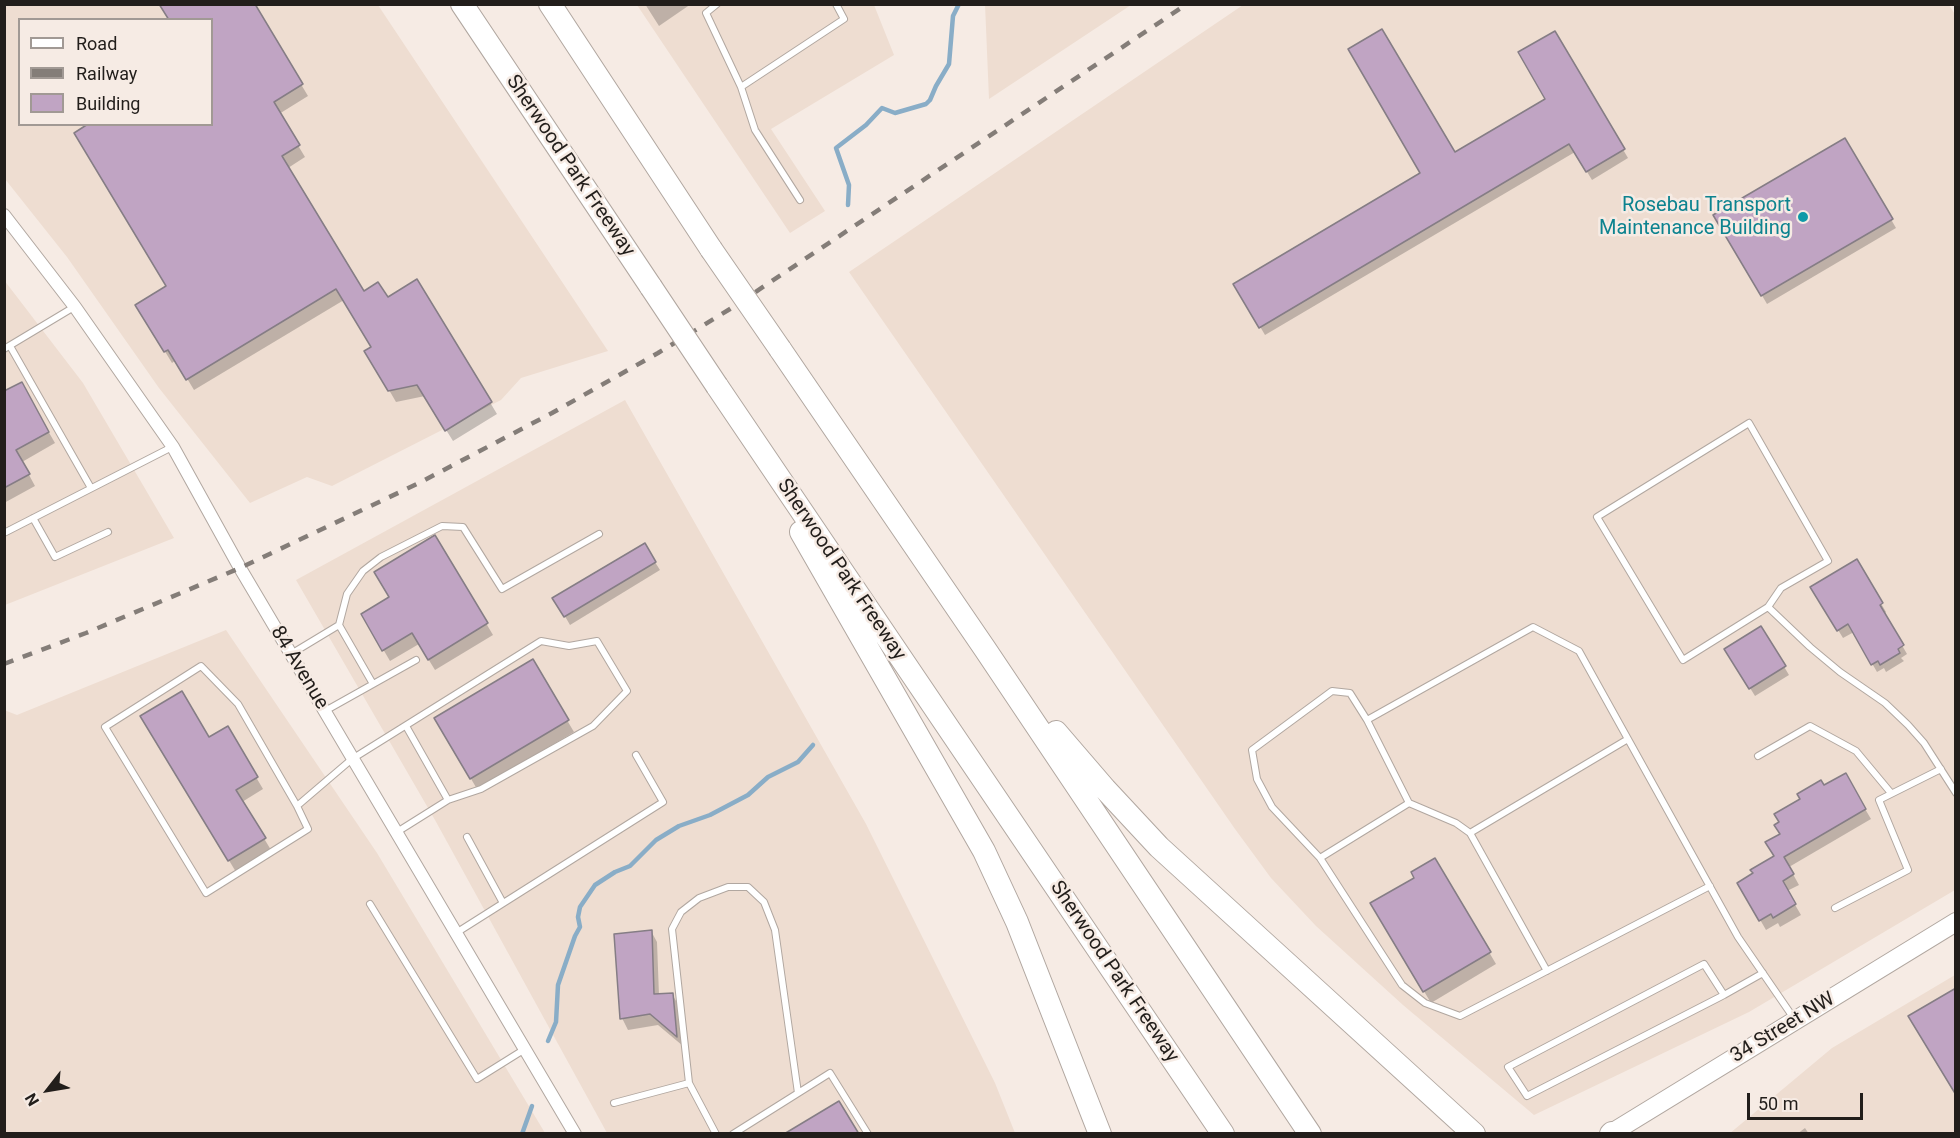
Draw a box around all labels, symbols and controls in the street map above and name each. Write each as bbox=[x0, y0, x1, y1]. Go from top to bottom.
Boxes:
legend bbox=[18, 18, 213, 126]
text: Road bbox=[76, 33, 117, 54]
text: Railway bbox=[76, 63, 137, 84]
street label: Sherwood Park Freeway bbox=[500, 71, 640, 261]
text: Building bbox=[76, 93, 140, 114]
place label: Rosebau Transport Maintenance Building bbox=[1599, 194, 1791, 241]
marker: Rosebau Transport Maintenance Building bbox=[1796, 210, 1810, 224]
street label: Sherwood Park Freeway bbox=[771, 475, 911, 665]
street label: 84 Avenue bbox=[265, 622, 333, 714]
street label: Sherwood Park Freeway bbox=[1044, 877, 1184, 1067]
street label: 34 Street NW bbox=[1727, 988, 1839, 1068]
north arrow bbox=[18, 1060, 78, 1120]
scale bar bbox=[1750, 1081, 1866, 1119]
text: N bbox=[21, 1090, 43, 1109]
text: 50 m bbox=[1758, 1093, 1798, 1114]

